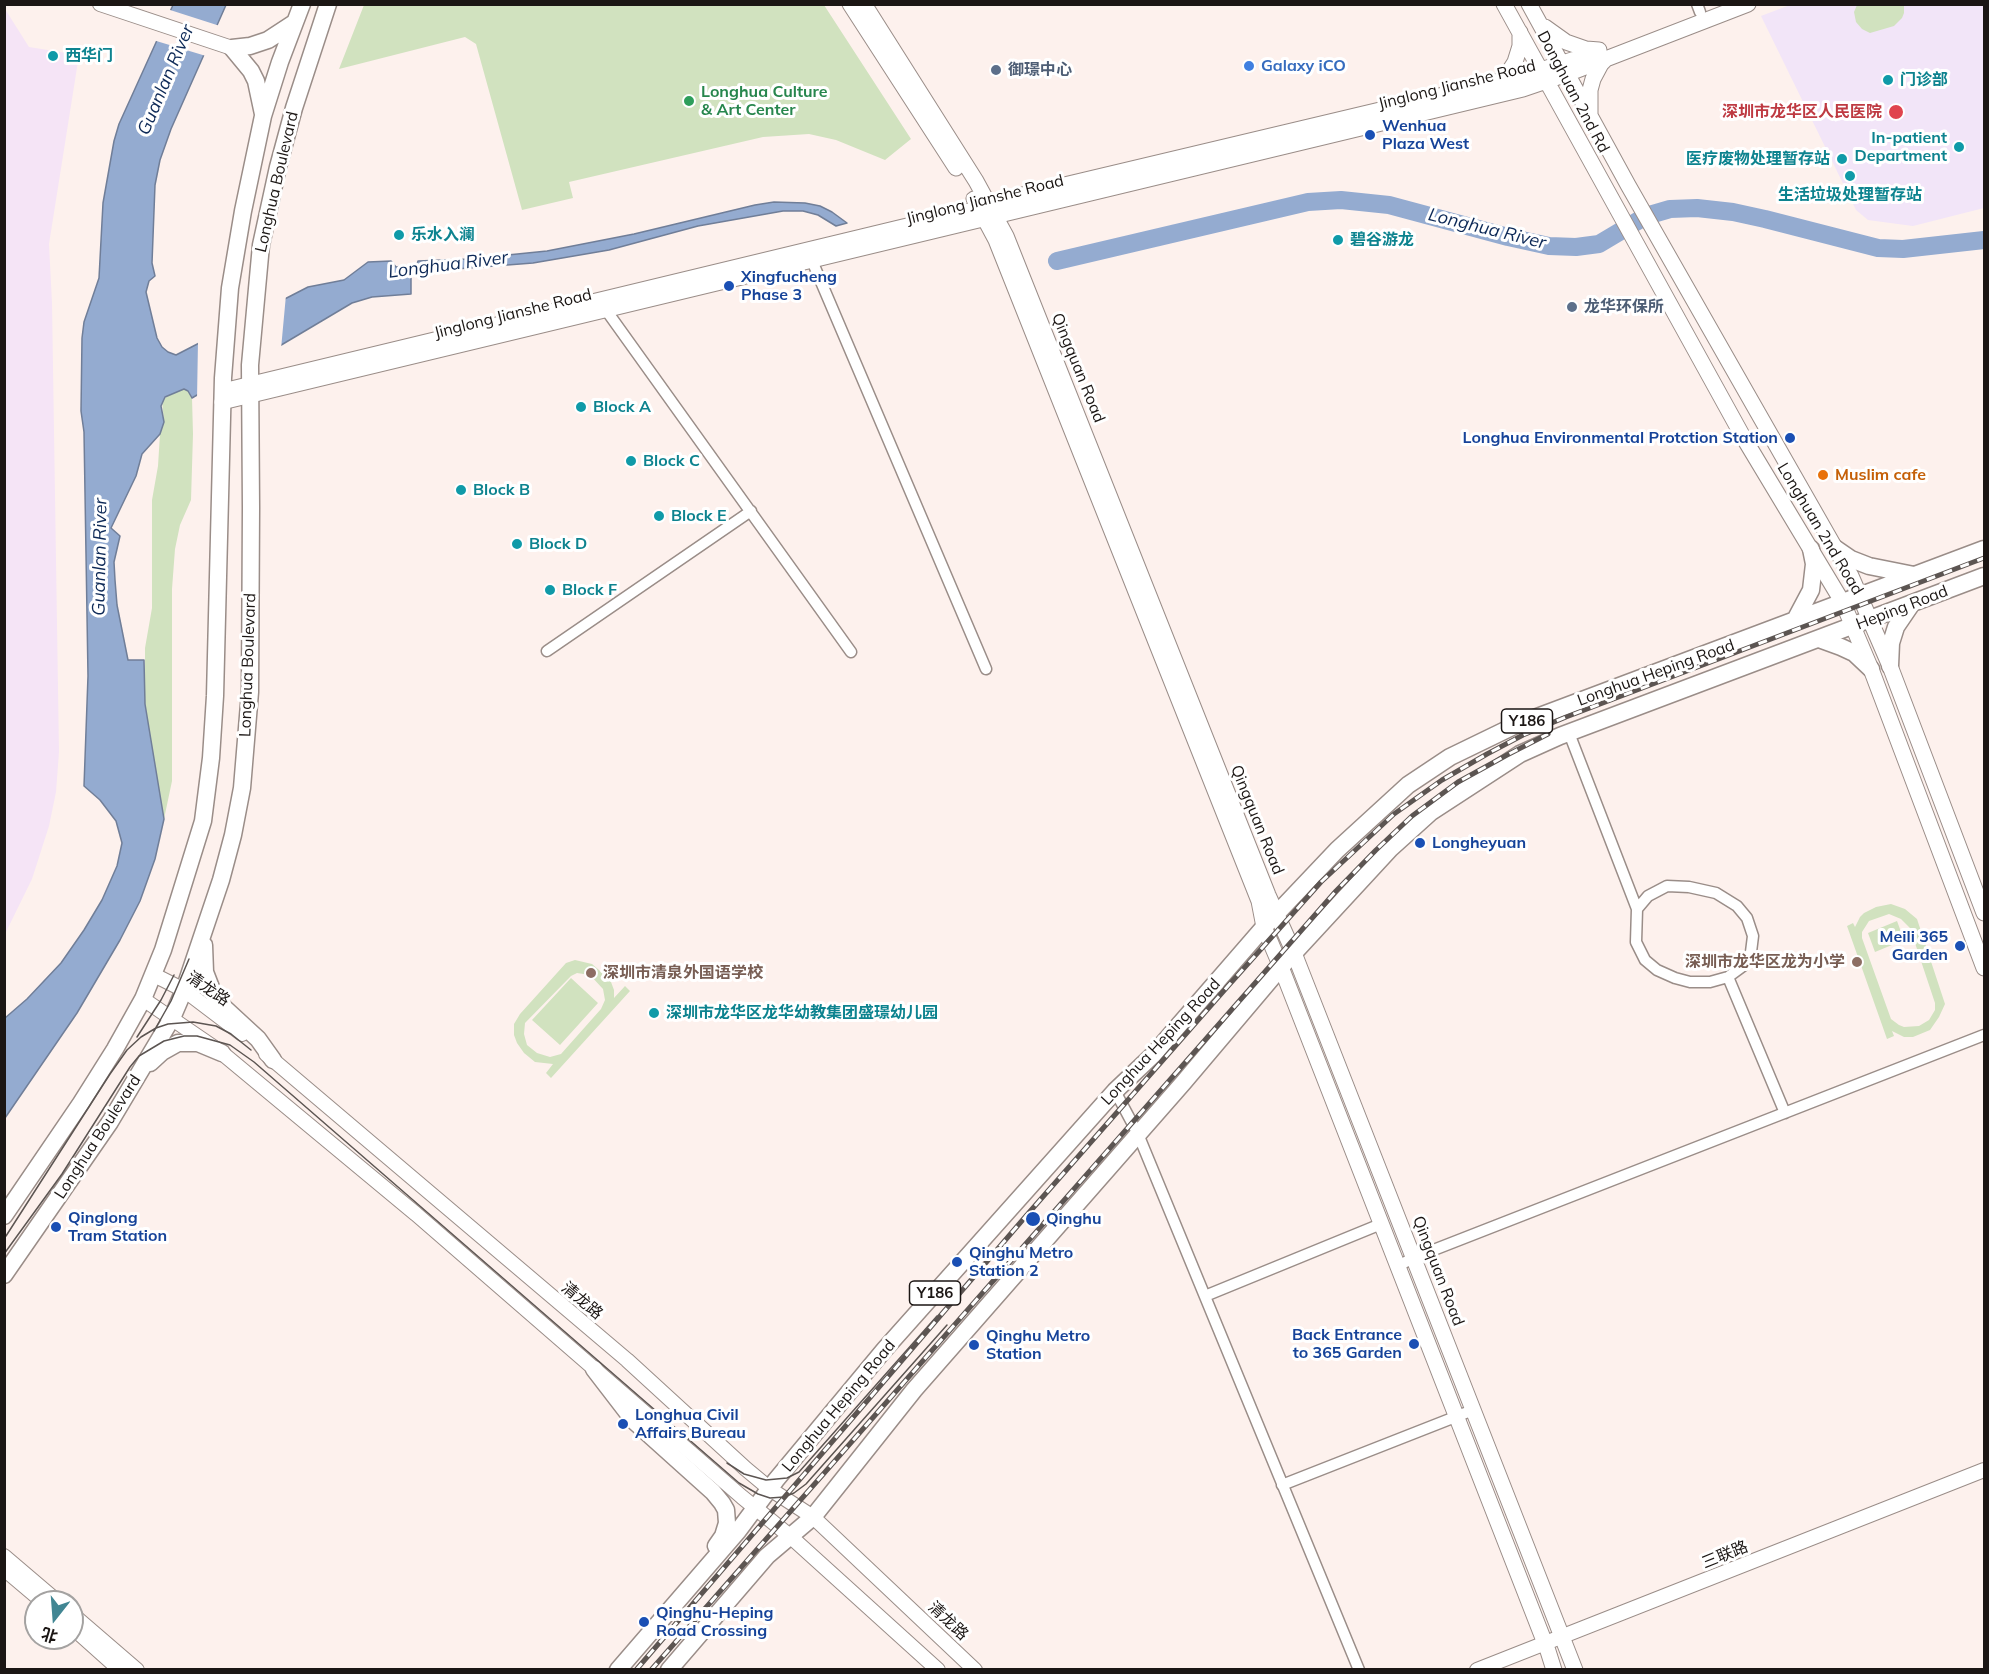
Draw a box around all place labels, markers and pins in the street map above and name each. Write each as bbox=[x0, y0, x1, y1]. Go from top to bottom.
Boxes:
place label: 西华门 bbox=[65, 46, 113, 66]
marker: 西华门 bbox=[46, 49, 60, 63]
place label: Galaxy iCO bbox=[1261, 56, 1346, 76]
marker: Galaxy iCO bbox=[1242, 59, 1256, 73]
place label: 御璟中心 bbox=[1008, 60, 1072, 80]
marker: 御璟中心 bbox=[989, 63, 1003, 77]
place label: 门诊部 bbox=[1900, 70, 1948, 90]
marker: 门诊部 bbox=[1881, 73, 1895, 87]
place label: Longhua Culture & Art Center bbox=[701, 82, 827, 120]
marker: Longhua Culture & Art Center bbox=[682, 94, 696, 108]
place label: 深圳市龙华区人民医院 bbox=[1722, 102, 1882, 122]
marker: 深圳市龙华区人民医院 bbox=[1887, 103, 1905, 121]
place label: Wenhua Plaza West bbox=[1382, 116, 1469, 154]
marker: Wenhua Plaza West bbox=[1363, 128, 1377, 142]
place label: In-patient Department bbox=[1855, 128, 1947, 166]
marker: In-patient Department bbox=[1952, 140, 1966, 154]
place label: 医疗废物处理暂存站 bbox=[1686, 149, 1830, 169]
marker: 医疗废物处理暂存站 bbox=[1835, 152, 1849, 166]
marker: 生活垃圾处理暂存站 bbox=[1843, 169, 1857, 183]
place label: 生活垃圾处理暂存站 bbox=[1778, 185, 1922, 205]
place label: 乐水入澜 bbox=[411, 225, 475, 245]
marker: 乐水入澜 bbox=[392, 228, 406, 242]
place label: 碧谷游龙 bbox=[1350, 230, 1414, 250]
marker: 碧谷游龙 bbox=[1331, 233, 1345, 247]
place label: Xingfucheng Phase 3 bbox=[741, 267, 837, 305]
marker: Xingfucheng Phase 3 bbox=[722, 279, 736, 293]
place label: 龙华环保所 bbox=[1584, 297, 1664, 317]
marker: 龙华环保所 bbox=[1565, 300, 1579, 314]
place label: Block A bbox=[593, 397, 651, 417]
marker: Block A bbox=[574, 400, 588, 414]
place label: Longhua Environmental Protction Station bbox=[1463, 428, 1778, 448]
marker: Longhua Environmental Protction Station bbox=[1783, 431, 1797, 445]
place label: Block C bbox=[643, 451, 700, 471]
marker: Block C bbox=[624, 454, 638, 468]
place label: Muslim cafe bbox=[1835, 465, 1926, 485]
marker: Muslim cafe bbox=[1816, 468, 1830, 482]
place label: Block B bbox=[473, 480, 530, 500]
marker: Block B bbox=[454, 483, 468, 497]
place label: Block E bbox=[671, 506, 726, 526]
marker: Block E bbox=[652, 509, 666, 523]
place label: Block D bbox=[529, 534, 587, 554]
marker: Block D bbox=[510, 537, 524, 551]
place label: Block F bbox=[562, 580, 617, 600]
marker: Block F bbox=[543, 583, 557, 597]
place label: Longheyuan bbox=[1432, 833, 1526, 853]
marker: Longheyuan bbox=[1413, 836, 1427, 850]
place label: Meili 365 Garden bbox=[1880, 927, 1948, 965]
marker: Meili 365 Garden bbox=[1953, 939, 1967, 953]
place label: 深圳市龙华区龙为小学 bbox=[1685, 952, 1845, 972]
marker: 深圳市龙华区龙为小学 bbox=[1850, 955, 1864, 969]
place label: 深圳市清泉外国语学校 bbox=[603, 963, 763, 983]
marker: 深圳市清泉外国语学校 bbox=[584, 966, 598, 980]
place label: 深圳市龙华区龙华幼教集团盛璟幼儿园 bbox=[666, 1003, 938, 1023]
marker: 深圳市龙华区龙华幼教集团盛璟幼儿园 bbox=[647, 1006, 661, 1020]
place label: Qinglong Tram Station bbox=[68, 1208, 167, 1246]
place label: Qinghu bbox=[1046, 1209, 1102, 1229]
marker: Qinghu bbox=[1024, 1210, 1042, 1228]
marker: Qinglong Tram Station bbox=[49, 1220, 63, 1234]
place label: Qinghu Metro Station 2 bbox=[969, 1243, 1073, 1281]
marker: Qinghu Metro Station 2 bbox=[950, 1255, 964, 1269]
place label: Back Entrance to 365 Garden bbox=[1292, 1325, 1402, 1363]
place label: Qinghu Metro Station bbox=[986, 1326, 1090, 1364]
marker: Back Entrance to 365 Garden bbox=[1407, 1337, 1421, 1351]
marker: Qinghu Metro Station bbox=[967, 1338, 981, 1352]
place label: Longhua Civil Affairs Bureau bbox=[635, 1405, 746, 1443]
marker: Longhua Civil Affairs Bureau bbox=[616, 1417, 630, 1431]
place label: Qinghu-Heping Road Crossing bbox=[656, 1603, 773, 1641]
marker: Qinghu-Heping Road Crossing bbox=[637, 1615, 651, 1629]

